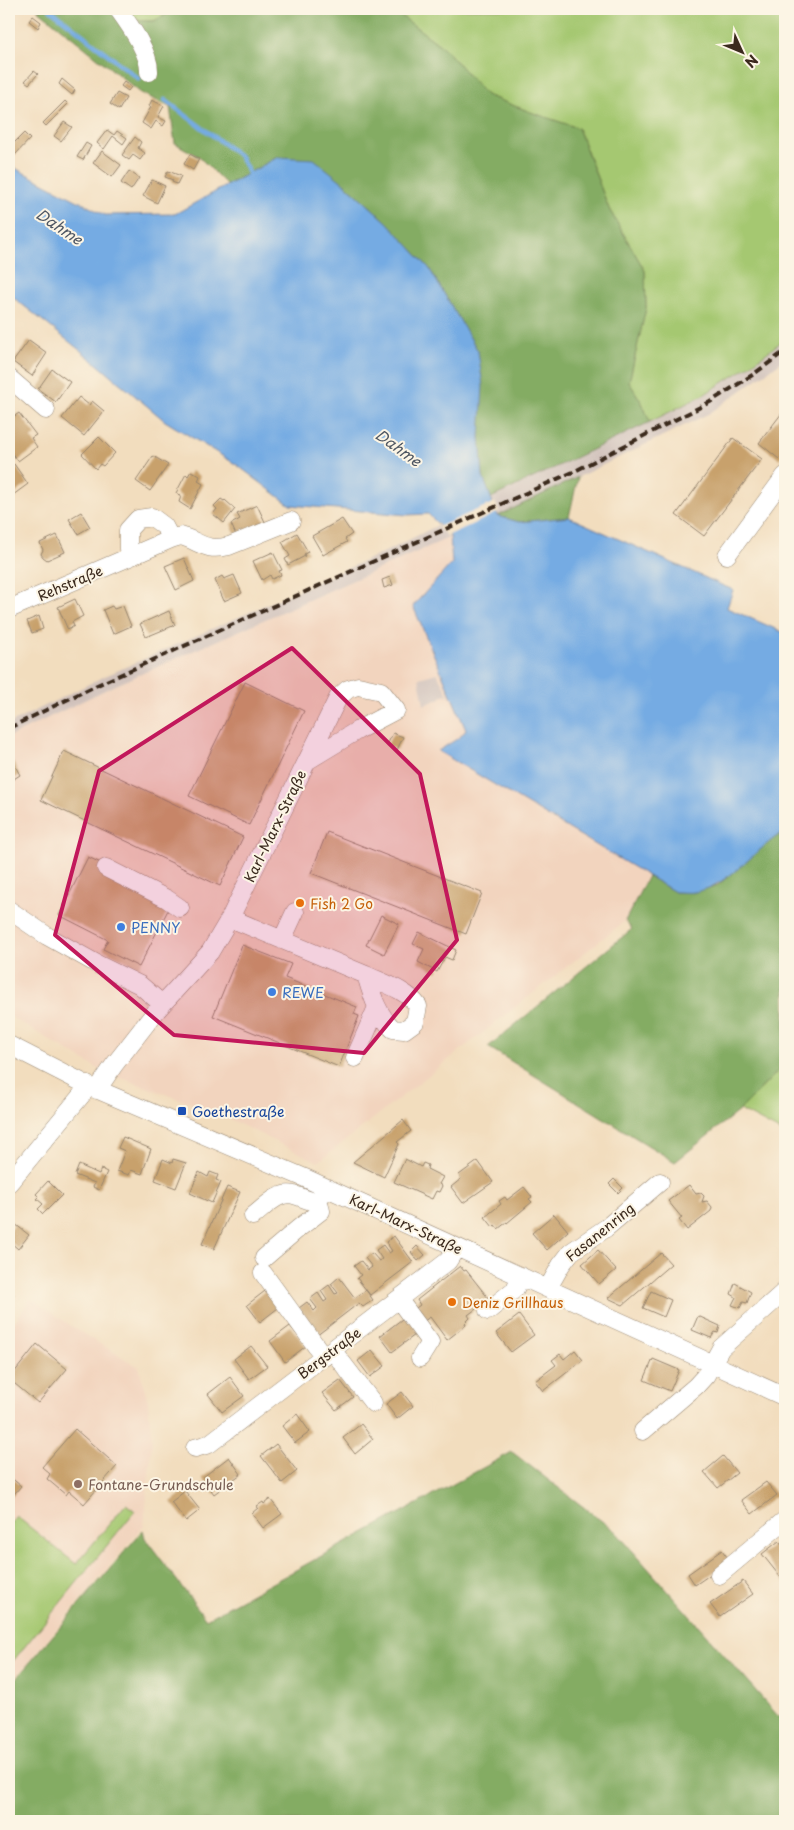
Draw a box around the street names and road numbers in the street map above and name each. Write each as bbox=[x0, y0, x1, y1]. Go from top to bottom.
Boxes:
street label: Rehstraße bbox=[34, 560, 106, 606]
street label: Karl-Marx-Straße bbox=[239, 766, 311, 886]
street label: Karl-Marx-Straße bbox=[346, 1189, 466, 1259]
street label: Fasanenring bbox=[561, 1198, 639, 1266]
street label: Bergstraße bbox=[293, 1322, 365, 1384]

